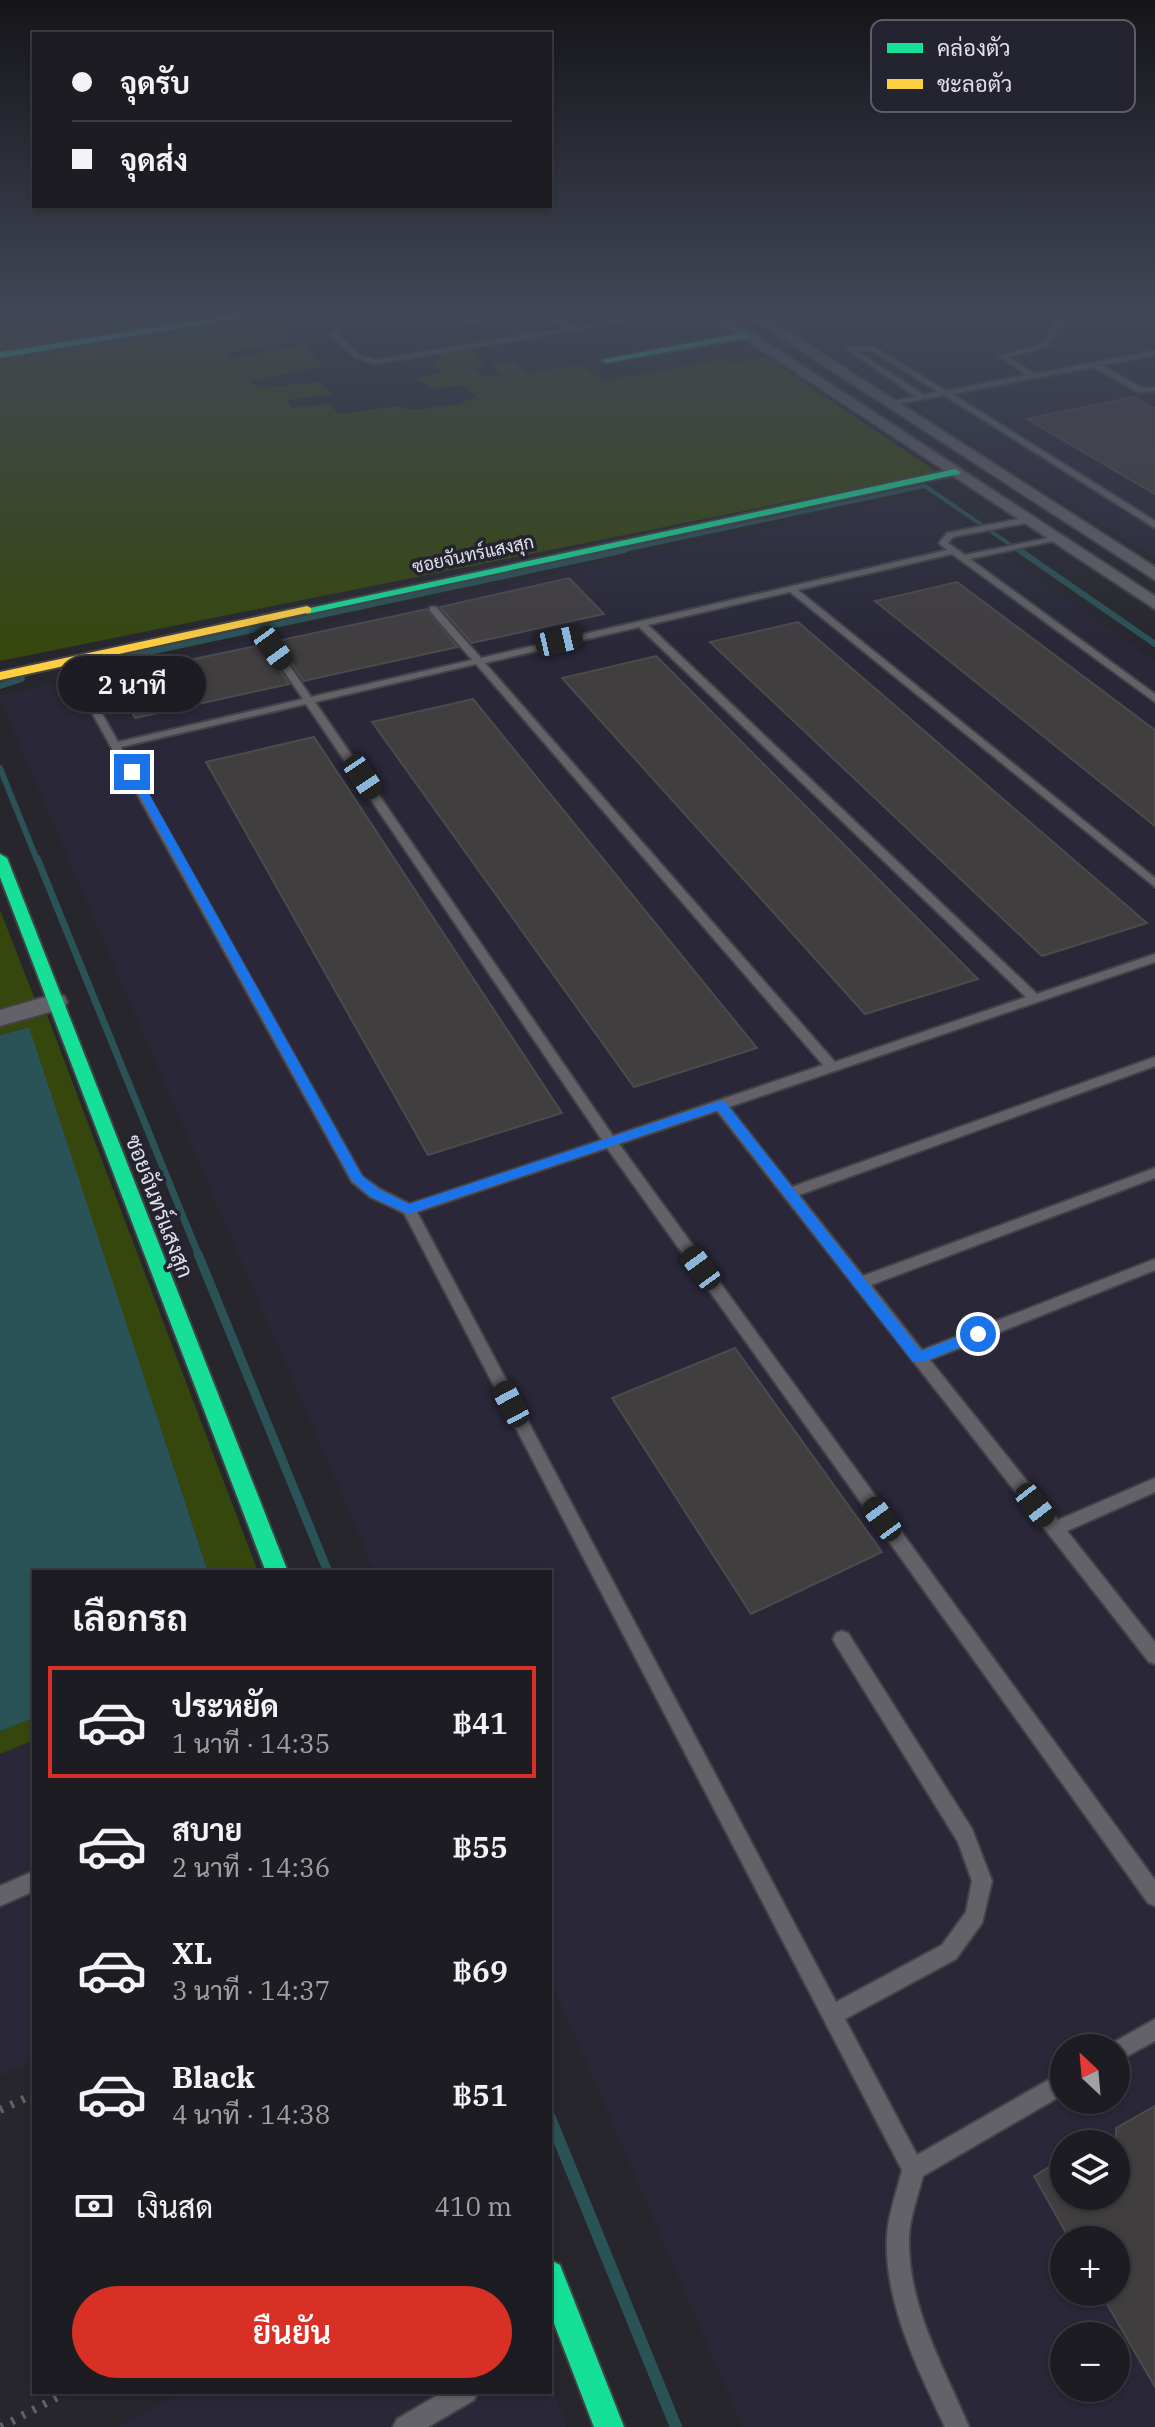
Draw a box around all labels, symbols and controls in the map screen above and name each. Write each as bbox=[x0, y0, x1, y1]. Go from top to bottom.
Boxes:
legend bbox=[871, 20, 1135, 112]
text: คล่องตัว bbox=[937, 33, 1011, 62]
text: จุดรับ bbox=[120, 63, 190, 102]
text: ชะลอตัว bbox=[937, 69, 1012, 98]
text: จุดส่ง bbox=[120, 140, 188, 179]
street label: ซอยจันทร์แสงสุก bbox=[410, 529, 536, 579]
car bbox=[249, 622, 297, 674]
car bbox=[533, 624, 585, 658]
callout: 2 นาที bbox=[58, 656, 206, 712]
text: 2 นาที bbox=[98, 667, 166, 701]
car bbox=[340, 750, 386, 804]
route end bbox=[114, 754, 150, 790]
street label: ซอยจันทร์แสงสุก bbox=[117, 1130, 201, 1283]
car bbox=[677, 1242, 725, 1294]
route start bbox=[960, 1316, 996, 1352]
car bbox=[489, 1377, 533, 1431]
car bbox=[1011, 1479, 1059, 1531]
car bbox=[858, 1493, 906, 1545]
text: เลือกรถ bbox=[72, 1594, 188, 1641]
icon: car bbox=[76, 1686, 148, 1758]
text: ประหยัด bbox=[172, 1686, 279, 1725]
text: ฿41 bbox=[452, 1703, 508, 1742]
text: 1 นาที · 14:35 bbox=[172, 1726, 330, 1760]
icon: car bbox=[76, 1810, 148, 1882]
text: สบาย bbox=[172, 1810, 242, 1849]
text: ฿55 bbox=[452, 1827, 508, 1866]
text: 2 นาที · 14:36 bbox=[172, 1850, 330, 1884]
text: XL bbox=[172, 1933, 212, 1972]
icon: car bbox=[76, 1934, 148, 2006]
text: ฿69 bbox=[452, 1951, 508, 1990]
text: 3 นาที · 14:37 bbox=[172, 1973, 330, 2007]
north arrow bbox=[1050, 2034, 1130, 2114]
map controls bbox=[1050, 2034, 1130, 2402]
text: Black bbox=[172, 2057, 255, 2096]
icon: car bbox=[76, 2058, 148, 2130]
text: ฿51 bbox=[452, 2075, 508, 2114]
text: 4 นาที · 14:38 bbox=[172, 2097, 330, 2131]
button: layers bbox=[1050, 2130, 1130, 2210]
icon: cash bbox=[72, 2184, 116, 2228]
text: เงินสด bbox=[136, 2187, 213, 2226]
text: 410 m bbox=[434, 2189, 512, 2223]
button: + bbox=[1050, 2226, 1130, 2306]
button: ยืนยัน bbox=[72, 2286, 512, 2378]
button: − bbox=[1050, 2322, 1130, 2402]

